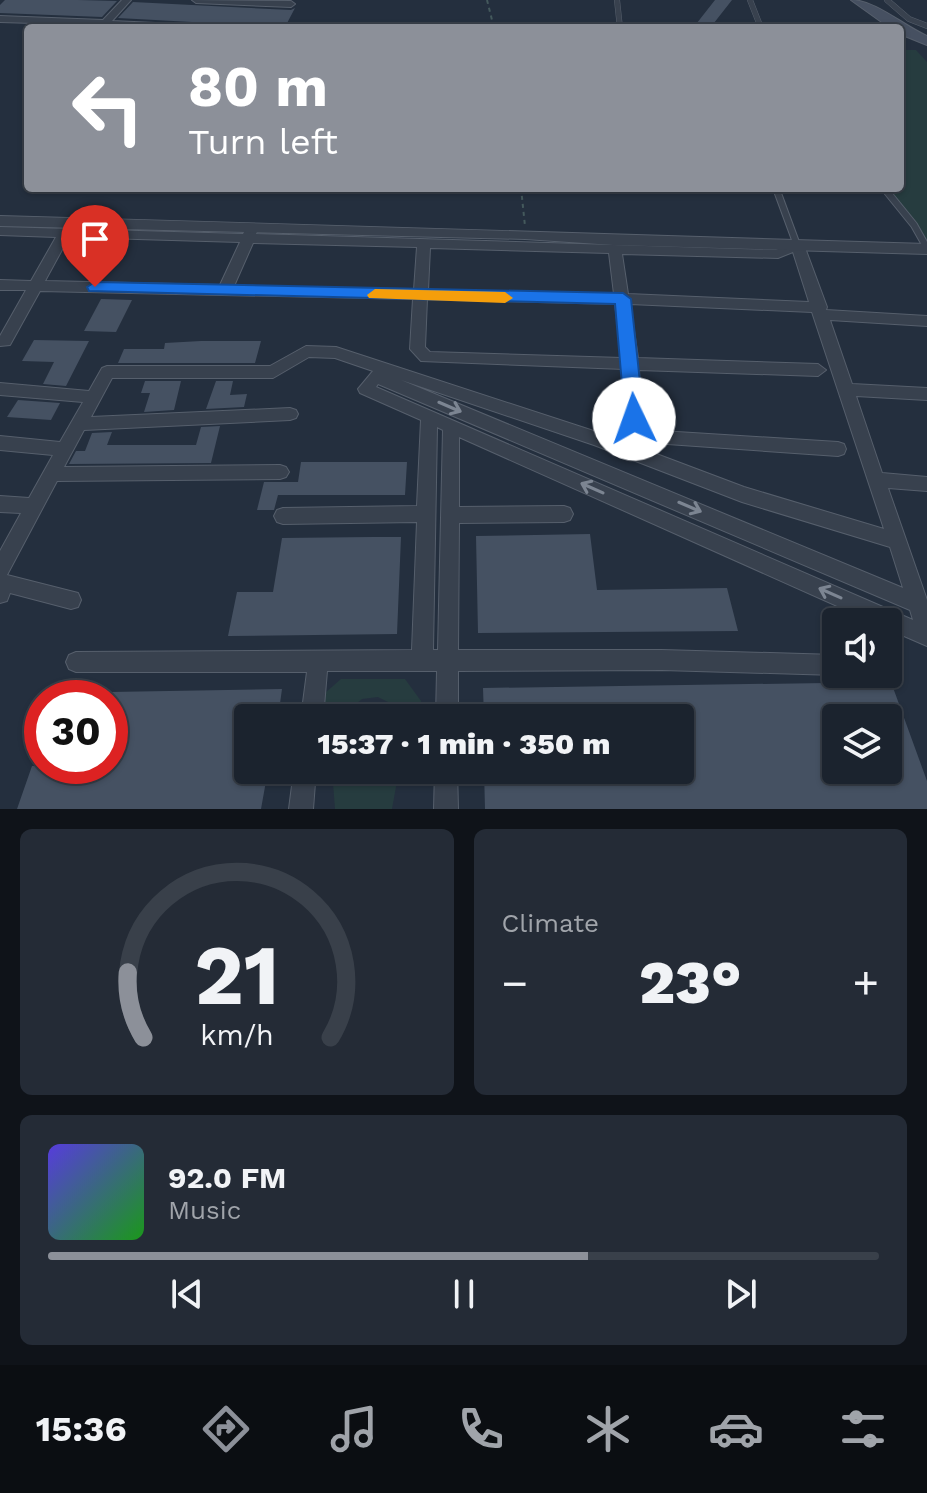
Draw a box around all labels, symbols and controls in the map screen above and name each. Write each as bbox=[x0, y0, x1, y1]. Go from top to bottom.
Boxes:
text: 80 m bbox=[188, 54, 328, 120]
icon: left bbox=[56, 56, 160, 160]
text: Turn left bbox=[188, 121, 338, 163]
pin bbox=[61, 205, 129, 287]
icon: arrive bbox=[73, 217, 117, 261]
position arrow bbox=[592, 377, 676, 461]
one-way arrow bbox=[437, 401, 462, 416]
one-way arrow bbox=[581, 480, 605, 495]
one-way arrow bbox=[677, 501, 702, 515]
one-way arrow bbox=[818, 585, 843, 600]
map controls bbox=[822, 608, 902, 784]
button: sound bbox=[822, 608, 902, 688]
speed limit sign: 30 bbox=[24, 680, 128, 784]
button: layers bbox=[822, 704, 902, 784]
text: 15:37 · 1 min · 350 m bbox=[318, 726, 610, 761]
text: Climate bbox=[502, 908, 599, 938]
text: 21 bbox=[194, 927, 279, 1024]
text: 23° bbox=[639, 947, 741, 1018]
text: − bbox=[502, 957, 528, 1009]
text: + bbox=[852, 957, 879, 1009]
text: km/h bbox=[200, 1018, 274, 1052]
text: 92.0 FM bbox=[168, 1160, 286, 1195]
text: Music bbox=[168, 1195, 241, 1225]
icon: previous bbox=[165, 1272, 209, 1316]
icon: pause bbox=[442, 1272, 486, 1316]
icon: next bbox=[719, 1272, 763, 1316]
icon: directions bbox=[198, 1401, 254, 1457]
icon: music bbox=[326, 1401, 382, 1457]
icon: phone bbox=[453, 1401, 509, 1457]
icon: climate bbox=[580, 1401, 636, 1457]
icon: car bbox=[708, 1401, 764, 1457]
icon: filters bbox=[835, 1401, 891, 1457]
text: 15:36 bbox=[36, 1408, 127, 1450]

